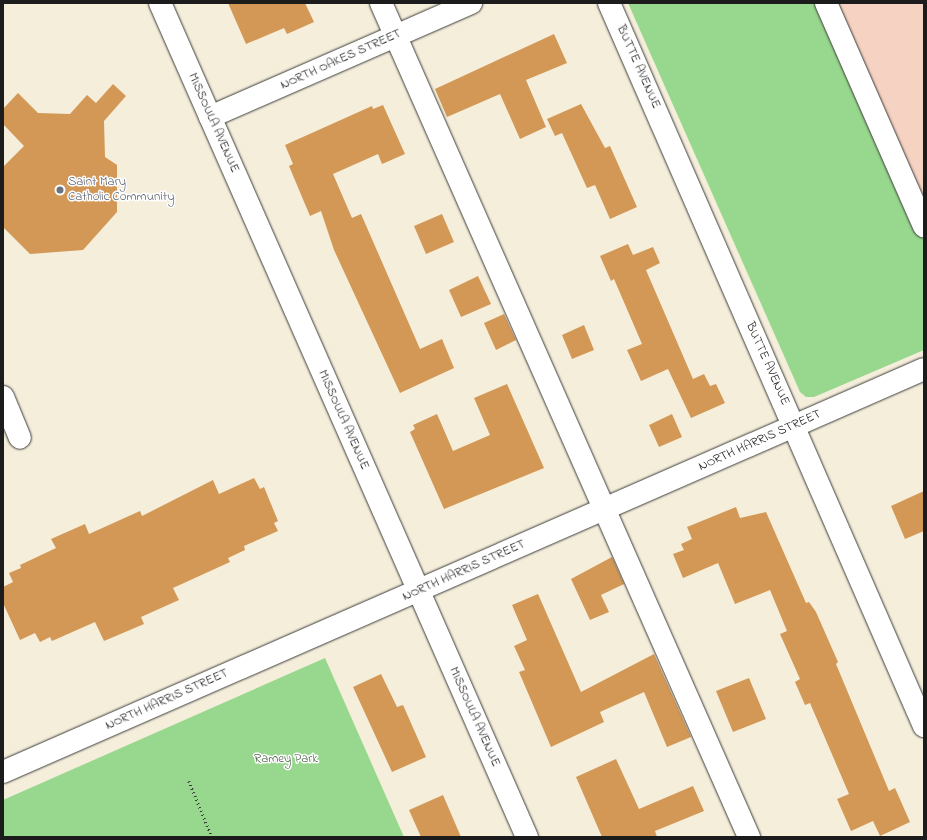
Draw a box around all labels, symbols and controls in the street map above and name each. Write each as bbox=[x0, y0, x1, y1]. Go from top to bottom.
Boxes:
street label: BUTTE AVENUE bbox=[613, 23, 663, 111]
street label: NORTH OAKES STREET bbox=[278, 26, 404, 94]
street label: MISSOULA AVENUE bbox=[184, 71, 242, 175]
place label: Saint Mary Catholic Community bbox=[68, 175, 174, 206]
marker: Saint Mary Catholic Community bbox=[55, 185, 65, 195]
street label: BUTTE AVENUE bbox=[742, 320, 792, 408]
street label: MISSOULA AVENUE bbox=[314, 368, 372, 472]
street label: NORTH HARRIS STREET bbox=[696, 407, 824, 475]
street label: NORTH HARRIS STREET bbox=[400, 537, 528, 605]
street label: MISSOULA AVENUE bbox=[445, 665, 503, 769]
street label: NORTH HARRIS STREET bbox=[103, 666, 231, 734]
park label: Ramey Park bbox=[254, 751, 318, 767]

